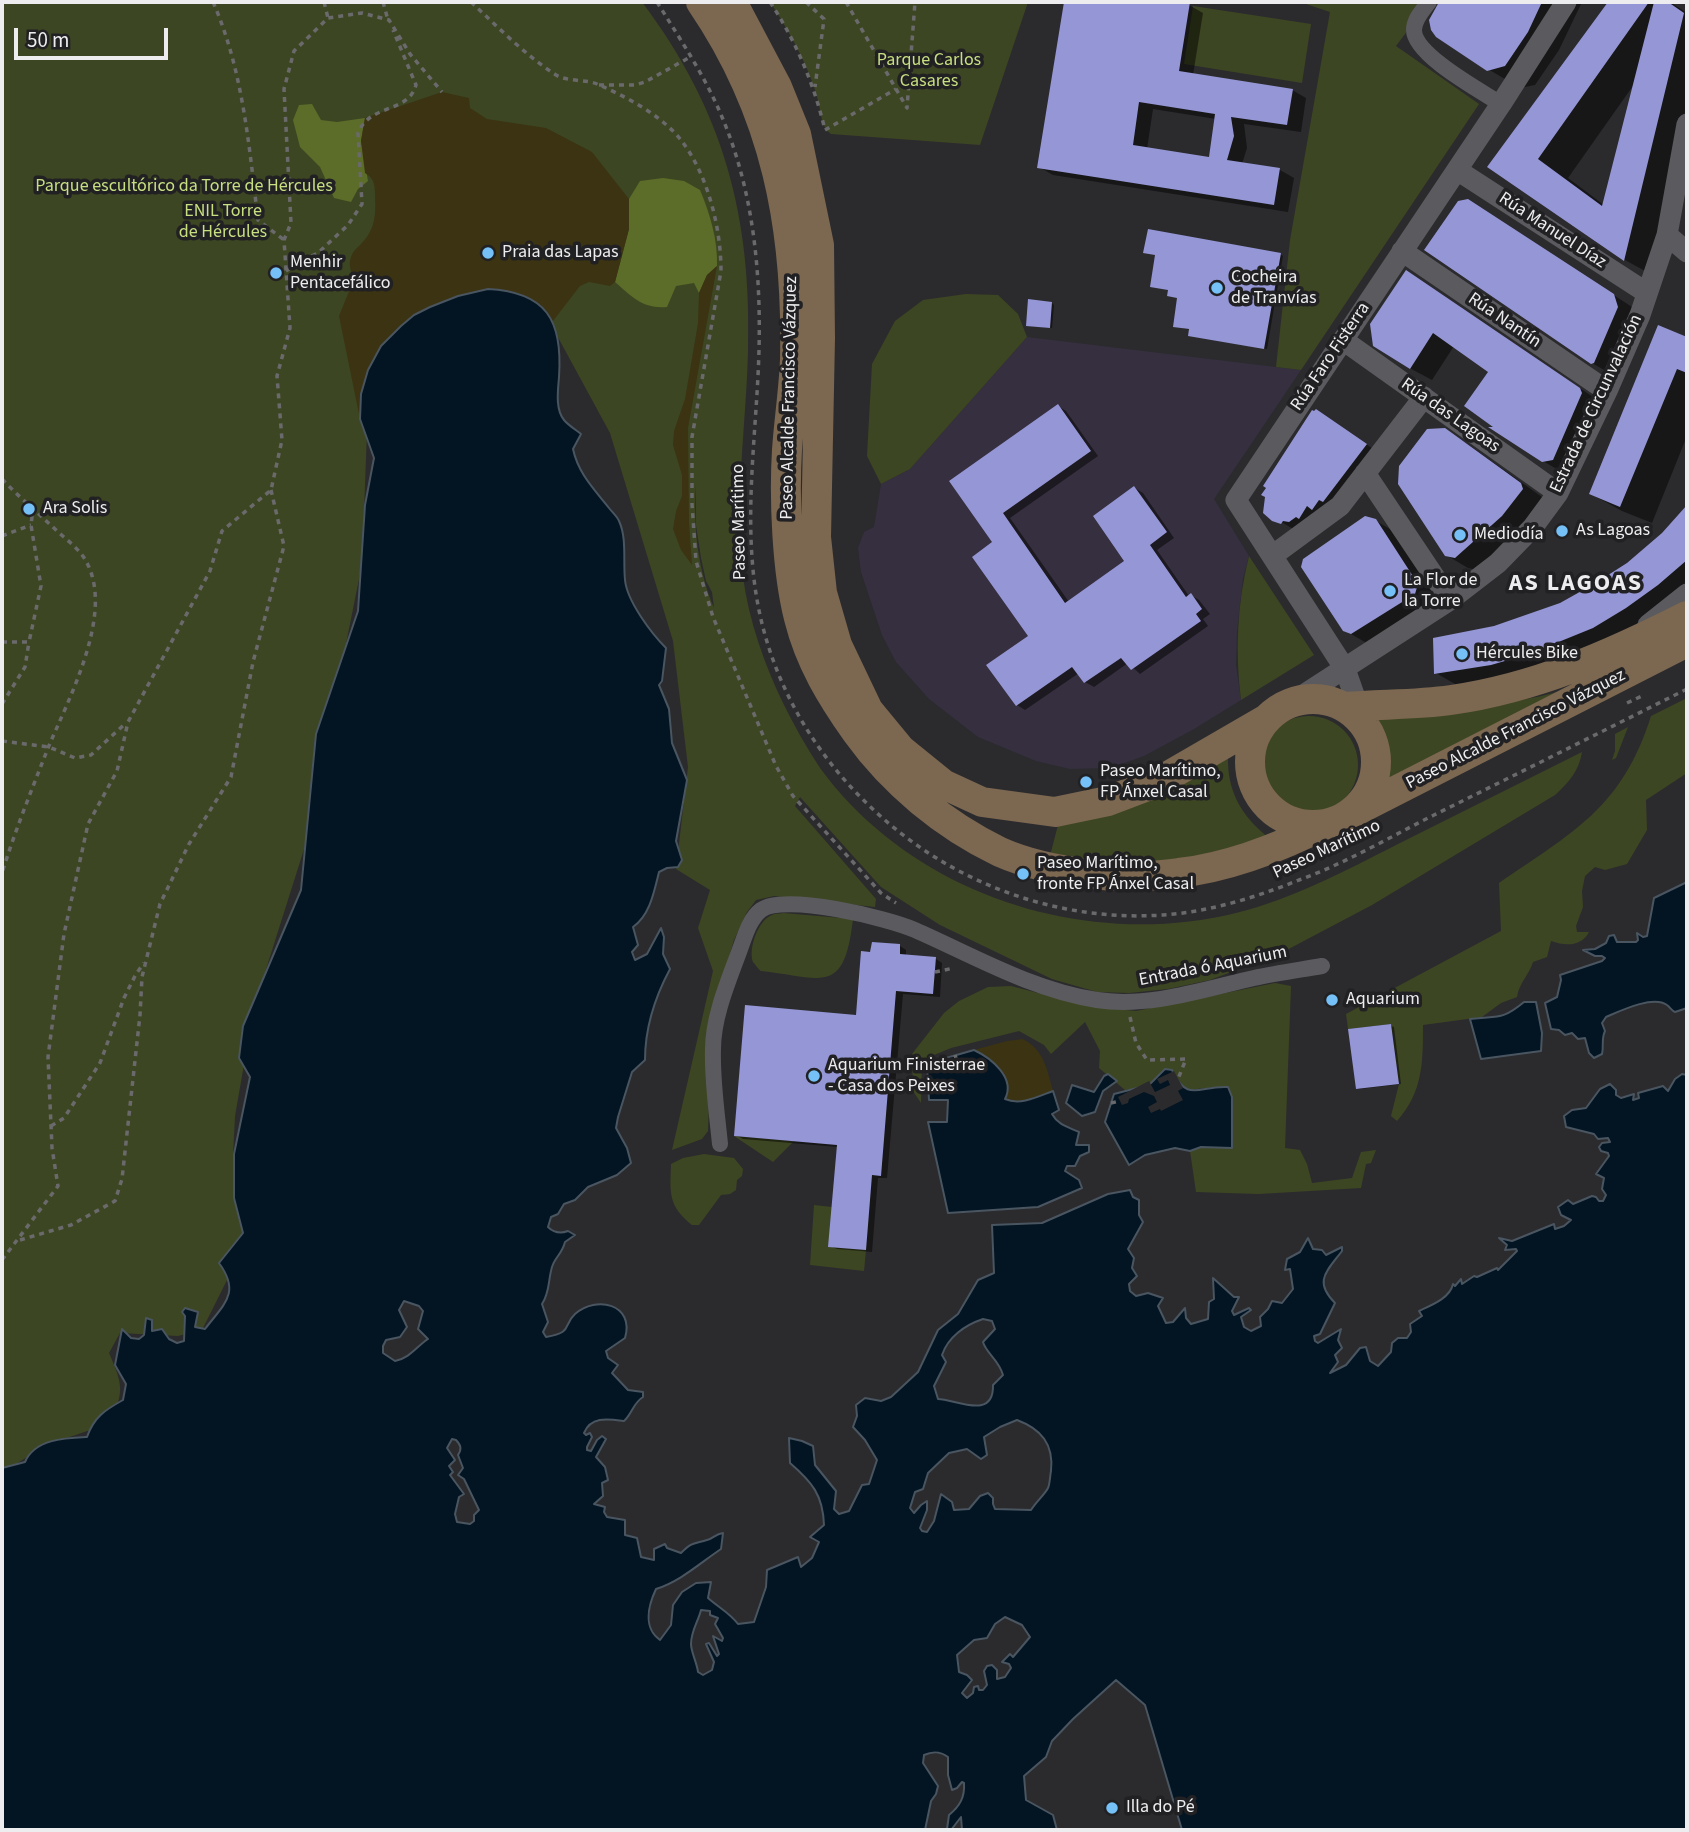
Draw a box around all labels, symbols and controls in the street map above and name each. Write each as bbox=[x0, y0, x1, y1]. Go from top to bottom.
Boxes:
scale bar bbox=[18, 14, 172, 58]
text: 50 m bbox=[27, 25, 69, 55]
park label: Parque Carlos Casares bbox=[877, 50, 981, 92]
park label: Parque escultórico da Torre de Hércules bbox=[35, 176, 333, 198]
street label: Rúa Manuel Díaz bbox=[1494, 188, 1610, 274]
park label: ENIL Torre de Hércules bbox=[179, 201, 267, 244]
place label: Praia das Lapas bbox=[502, 242, 619, 264]
marker: Praia das Lapas bbox=[480, 245, 496, 261]
place label: Menhir Pentacefálico bbox=[290, 252, 391, 294]
marker: Menhir Pentacefálico bbox=[268, 265, 284, 281]
place label: Cocheira de Tranvías bbox=[1231, 267, 1317, 310]
street label: Paseo Alcalde Francisco Vázquez bbox=[777, 276, 803, 520]
marker: Cocheira de Tranvías bbox=[1209, 280, 1225, 296]
street label: Rúa Nantín bbox=[1463, 289, 1545, 353]
street label: Rúa Faro Fisterra bbox=[1287, 299, 1375, 415]
street label: Estrada de Circunvalación bbox=[1546, 311, 1648, 497]
street label: Rúa das Lagoas bbox=[1396, 374, 1504, 458]
street label: Paseo Marítimo bbox=[728, 464, 752, 580]
place label: Ara Solis bbox=[43, 498, 107, 520]
marker: Ara Solis bbox=[21, 501, 37, 517]
place label: As Lagoas bbox=[1576, 520, 1650, 542]
marker: As Lagoas bbox=[1554, 523, 1570, 539]
place label: Mediodía bbox=[1474, 524, 1544, 546]
marker: Mediodía bbox=[1452, 527, 1468, 543]
place label: La Flor de la Torre bbox=[1404, 570, 1477, 612]
district label: AS LAGOAS bbox=[1510, 571, 1642, 599]
marker: La Flor de la Torre bbox=[1382, 583, 1398, 599]
place label: Hércules Bike bbox=[1476, 643, 1578, 665]
marker: Hércules Bike bbox=[1454, 646, 1470, 662]
street label: Paseo Alcalde Francisco Vázquez bbox=[1403, 665, 1629, 795]
place label: Paseo Marítimo, FP Ánxel Casal bbox=[1100, 761, 1221, 804]
marker: Paseo Marítimo, FP Ánxel Casal bbox=[1078, 774, 1094, 790]
street label: Paseo Marítimo bbox=[1270, 816, 1384, 884]
place label: Paseo Marítimo, fronte FP Ánxel Casal bbox=[1037, 853, 1194, 896]
marker: Paseo Marítimo, fronte FP Ánxel Casal bbox=[1015, 866, 1031, 882]
street label: Entrada ó Aquarium bbox=[1137, 942, 1289, 992]
place label: Aquarium bbox=[1346, 989, 1420, 1011]
marker: Aquarium bbox=[1324, 992, 1340, 1008]
place label: Aquarium Finisterrae - Casa dos Peixes bbox=[828, 1055, 985, 1098]
marker: Aquarium Finisterrae - Casa dos Peixes bbox=[806, 1068, 822, 1084]
place label: Illa do Pé bbox=[1126, 1797, 1195, 1819]
marker: Illa do Pé bbox=[1104, 1800, 1120, 1816]

